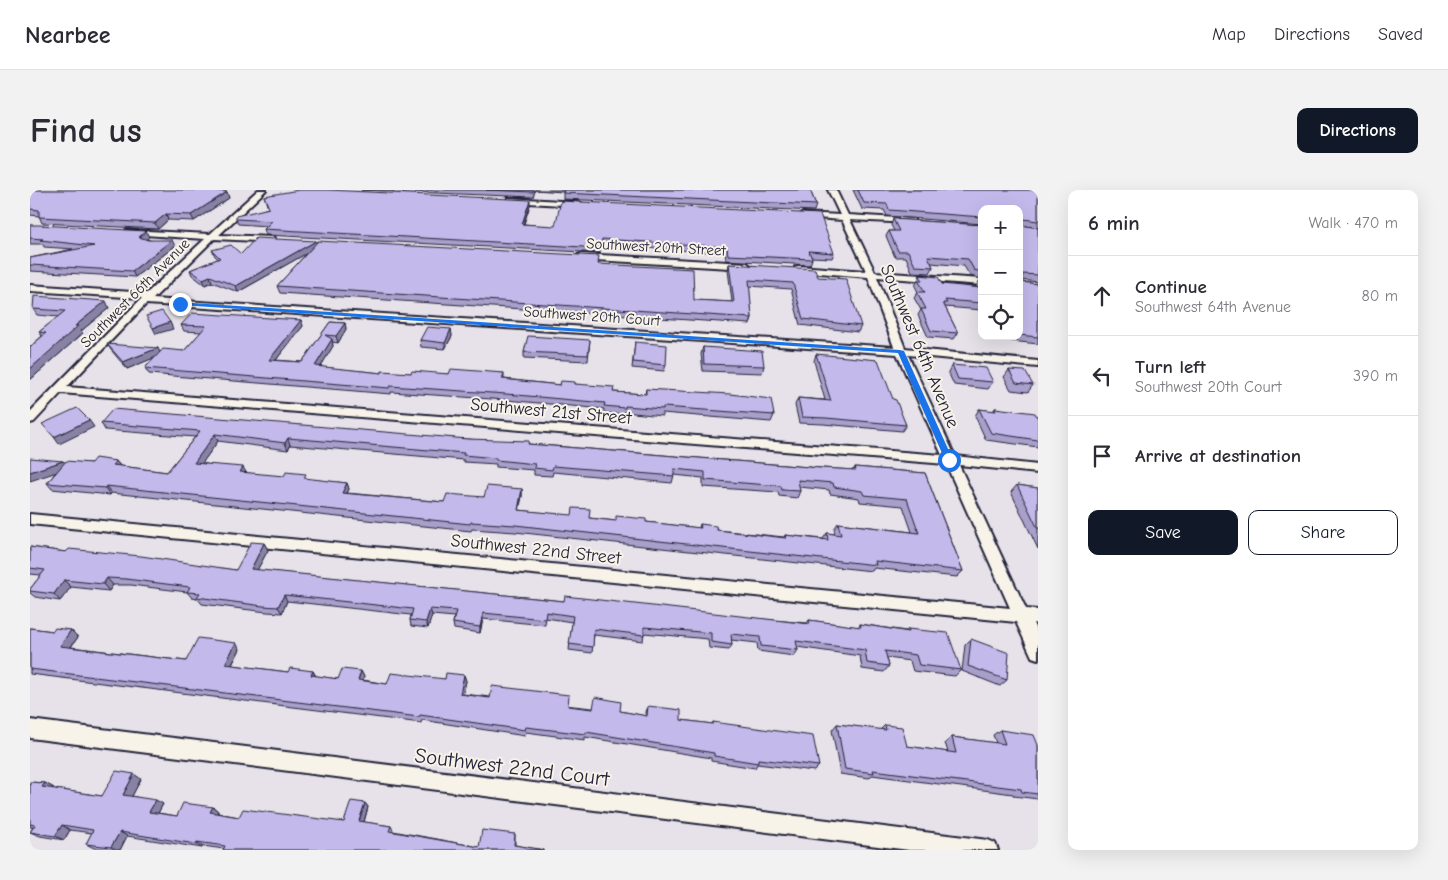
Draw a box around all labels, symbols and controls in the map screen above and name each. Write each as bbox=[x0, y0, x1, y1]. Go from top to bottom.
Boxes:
text: Nearbee bbox=[25, 21, 110, 49]
text: Map bbox=[1212, 24, 1246, 45]
text: Directions bbox=[1274, 24, 1350, 45]
text: Saved bbox=[1378, 24, 1423, 45]
button: Directions bbox=[1297, 108, 1418, 153]
text: Find us bbox=[30, 110, 142, 151]
map controls bbox=[978, 205, 1023, 340]
button: + bbox=[978, 205, 1023, 250]
text: 6 min bbox=[1088, 211, 1140, 235]
text: Walk · 470 m bbox=[1309, 214, 1398, 232]
street label: Southwest 66th Avenue bbox=[77, 234, 194, 351]
street label: Southwest 20th Street bbox=[586, 234, 727, 260]
button: − bbox=[978, 250, 1023, 295]
street label: Southwest 64th Avenue bbox=[876, 261, 964, 431]
text: Continue bbox=[1135, 276, 1207, 298]
icon: ahead bbox=[1088, 282, 1116, 310]
text: 80 m bbox=[1361, 287, 1398, 305]
route end bbox=[169, 293, 192, 316]
button: locate bbox=[978, 295, 1023, 340]
text: Southwest 64th Avenue bbox=[1135, 298, 1291, 316]
street label: Southwest 20th Court bbox=[523, 302, 662, 330]
text: Turn left bbox=[1135, 356, 1206, 378]
icon: left bbox=[1088, 362, 1116, 390]
text: 390 m bbox=[1353, 367, 1398, 385]
text: Southwest 20th Court bbox=[1135, 378, 1282, 396]
street label: Southwest 21st Street bbox=[469, 394, 633, 429]
icon: arrive bbox=[1088, 442, 1116, 470]
text: Arrive at destination bbox=[1135, 445, 1301, 467]
route start bbox=[938, 449, 961, 472]
button: Save bbox=[1088, 510, 1238, 555]
button: Share bbox=[1248, 510, 1398, 555]
street label: Southwest 22nd Street bbox=[450, 530, 623, 569]
street label: Southwest 22nd Court bbox=[413, 743, 612, 791]

